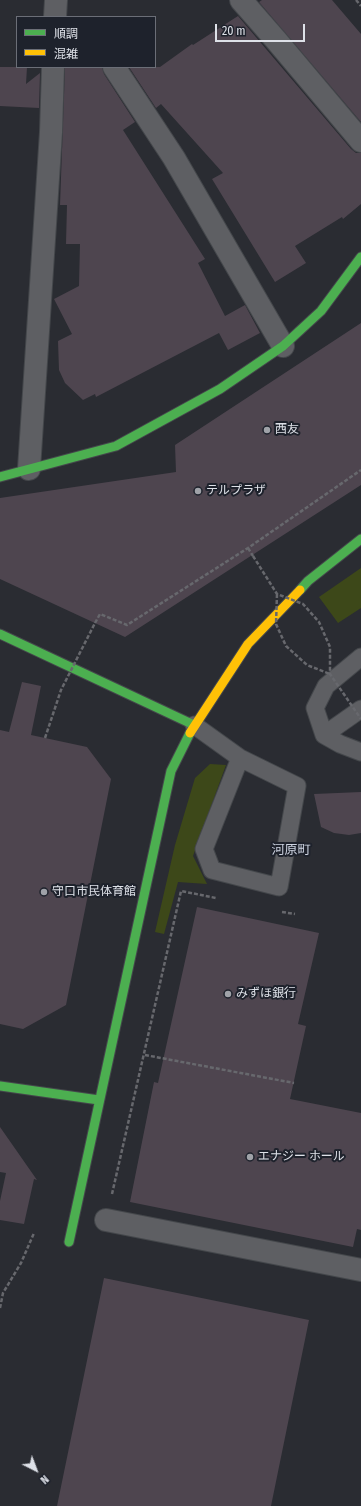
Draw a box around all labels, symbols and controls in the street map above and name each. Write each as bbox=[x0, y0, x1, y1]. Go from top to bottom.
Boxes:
legend bbox=[16, 16, 156, 68]
scale bar bbox=[217, 16, 307, 42]
text: 20 m bbox=[222, 24, 246, 38]
text: 順調 bbox=[54, 27, 78, 41]
text: 混雑 bbox=[54, 47, 78, 61]
place label: 西友 bbox=[275, 423, 299, 437]
marker: 西友 bbox=[262, 425, 272, 435]
place label: テルプラザ bbox=[206, 484, 266, 498]
marker: テルプラザ bbox=[193, 486, 203, 496]
district label: 河原町 bbox=[272, 842, 310, 858]
place label: 守口市民体育館 bbox=[52, 885, 136, 899]
marker: 守口市民体育館 bbox=[39, 887, 49, 897]
place label: みずほ銀行 bbox=[236, 987, 296, 1001]
marker: みずほ銀行 bbox=[223, 989, 233, 999]
place label: エナジー ホール bbox=[258, 1150, 345, 1164]
marker: エナジー ホール bbox=[245, 1152, 255, 1162]
north arrow bbox=[16, 1450, 56, 1490]
text: N bbox=[38, 1472, 51, 1486]

